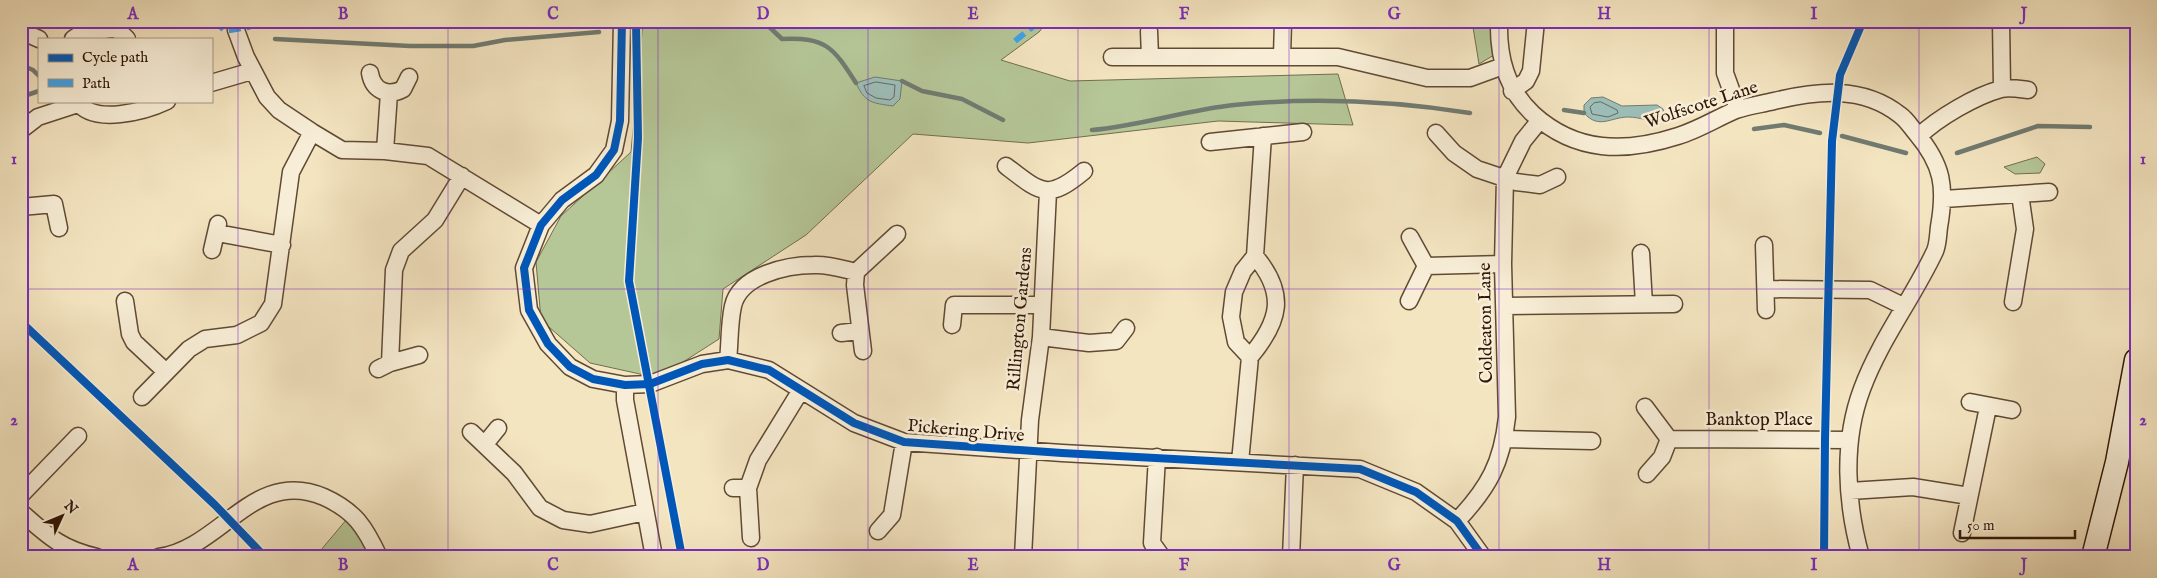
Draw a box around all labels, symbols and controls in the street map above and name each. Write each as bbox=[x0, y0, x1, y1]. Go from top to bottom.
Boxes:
text: A bbox=[127, 5, 140, 25]
text: B bbox=[338, 5, 349, 25]
text: C bbox=[547, 5, 559, 25]
text: D bbox=[757, 5, 770, 25]
text: E bbox=[967, 5, 979, 25]
text: F bbox=[1179, 5, 1190, 25]
text: G bbox=[1388, 5, 1401, 25]
text: H bbox=[1597, 5, 1611, 25]
text: I bbox=[1811, 5, 1818, 25]
text: J bbox=[2019, 5, 2028, 25]
legend bbox=[38, 38, 212, 102]
text: Cycle path bbox=[82, 48, 148, 67]
text: Path bbox=[82, 74, 110, 93]
street label: Wolfscote Lane bbox=[1642, 76, 1761, 135]
text: 1 bbox=[11, 150, 17, 170]
text: 1 bbox=[2140, 150, 2146, 170]
street label: Rillington Gardens bbox=[1003, 246, 1038, 392]
street label: Coldeaton Lane bbox=[1474, 262, 1499, 384]
street label: Banktop Place bbox=[1705, 409, 1813, 432]
text: 2 bbox=[10, 411, 18, 431]
text: 2 bbox=[2139, 411, 2147, 431]
street label: Pickering Drive bbox=[906, 415, 1025, 448]
north arrow bbox=[38, 490, 88, 540]
text: N bbox=[59, 496, 81, 518]
scale bar bbox=[1960, 508, 2074, 540]
text: 50 m bbox=[1967, 516, 1995, 535]
text: A bbox=[127, 556, 140, 576]
text: B bbox=[338, 556, 349, 576]
text: C bbox=[547, 556, 559, 576]
text: D bbox=[757, 556, 770, 576]
text: E bbox=[967, 556, 979, 576]
text: F bbox=[1179, 556, 1190, 576]
text: G bbox=[1388, 556, 1401, 576]
text: H bbox=[1597, 556, 1611, 576]
text: I bbox=[1811, 556, 1818, 576]
text: J bbox=[2019, 556, 2028, 576]

